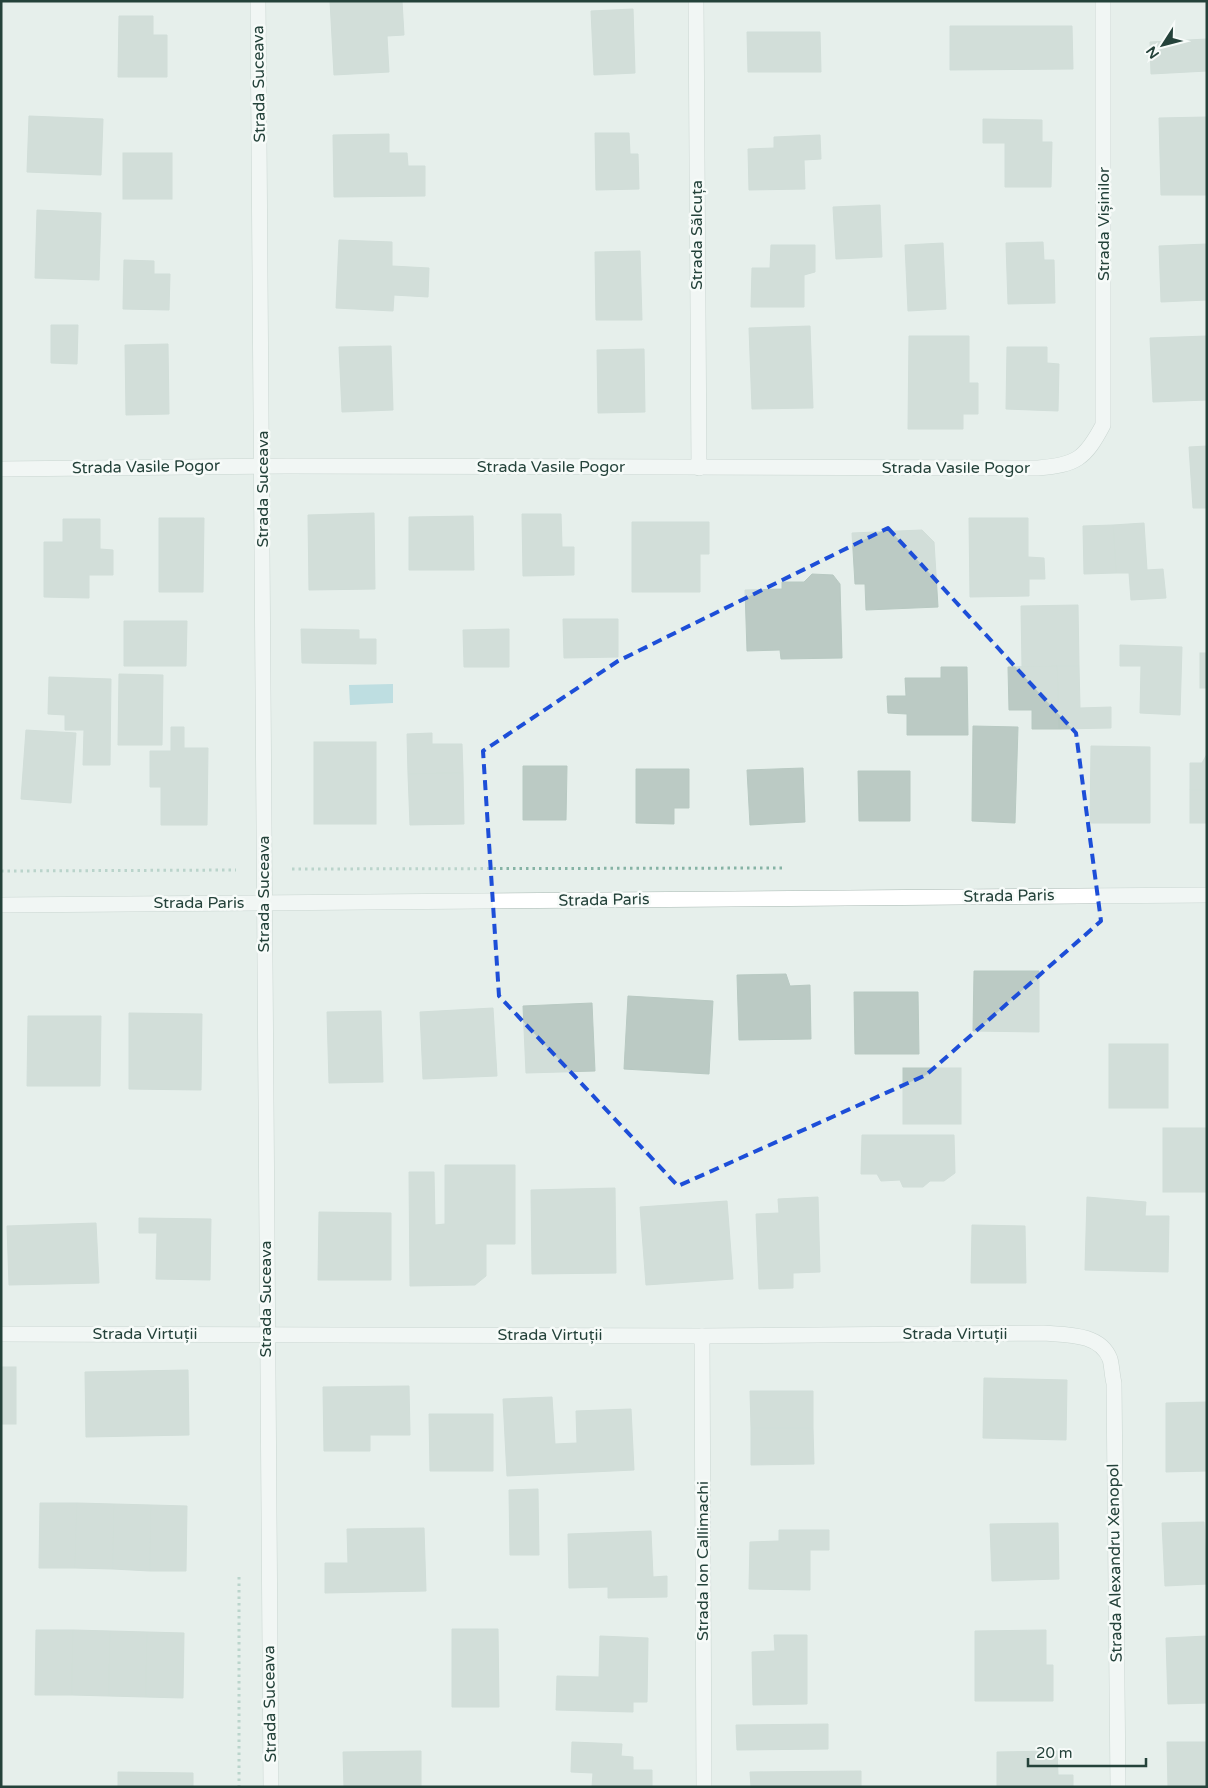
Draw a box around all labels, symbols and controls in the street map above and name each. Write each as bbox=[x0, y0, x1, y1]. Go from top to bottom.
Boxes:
north arrow bbox=[1138, 20, 1188, 70]
street label: Strada Suceava bbox=[248, 25, 270, 143]
text: N bbox=[1143, 43, 1163, 62]
street label: Strada Vișinilor bbox=[1094, 166, 1114, 281]
street label: Strada Sălcuța bbox=[687, 180, 707, 290]
street label: Strada Suceava bbox=[253, 430, 273, 548]
street label: Strada Vasile Pogor bbox=[72, 456, 221, 478]
street label: Strada Vasile Pogor bbox=[477, 457, 626, 477]
street label: Strada Vasile Pogor bbox=[882, 458, 1031, 478]
street label: Strada Suceava bbox=[254, 835, 274, 953]
street label: Strada Paris bbox=[963, 885, 1055, 907]
street label: Strada Paris bbox=[558, 889, 650, 911]
street label: Strada Paris bbox=[153, 893, 245, 913]
street label: Strada Suceava bbox=[256, 1240, 276, 1358]
street label: Strada Virtuții bbox=[93, 1324, 197, 1344]
street label: Strada Virtuții bbox=[903, 1324, 1007, 1344]
street label: Strada Virtuții bbox=[498, 1325, 602, 1345]
street label: Strada Alexandru Xenopol bbox=[1103, 1463, 1127, 1663]
street label: Strada Ion Callimachi bbox=[693, 1481, 713, 1641]
street label: Strada Suceava bbox=[259, 1645, 281, 1763]
scale bar bbox=[1028, 1736, 1146, 1768]
text: 20 m bbox=[1036, 1744, 1073, 1762]

